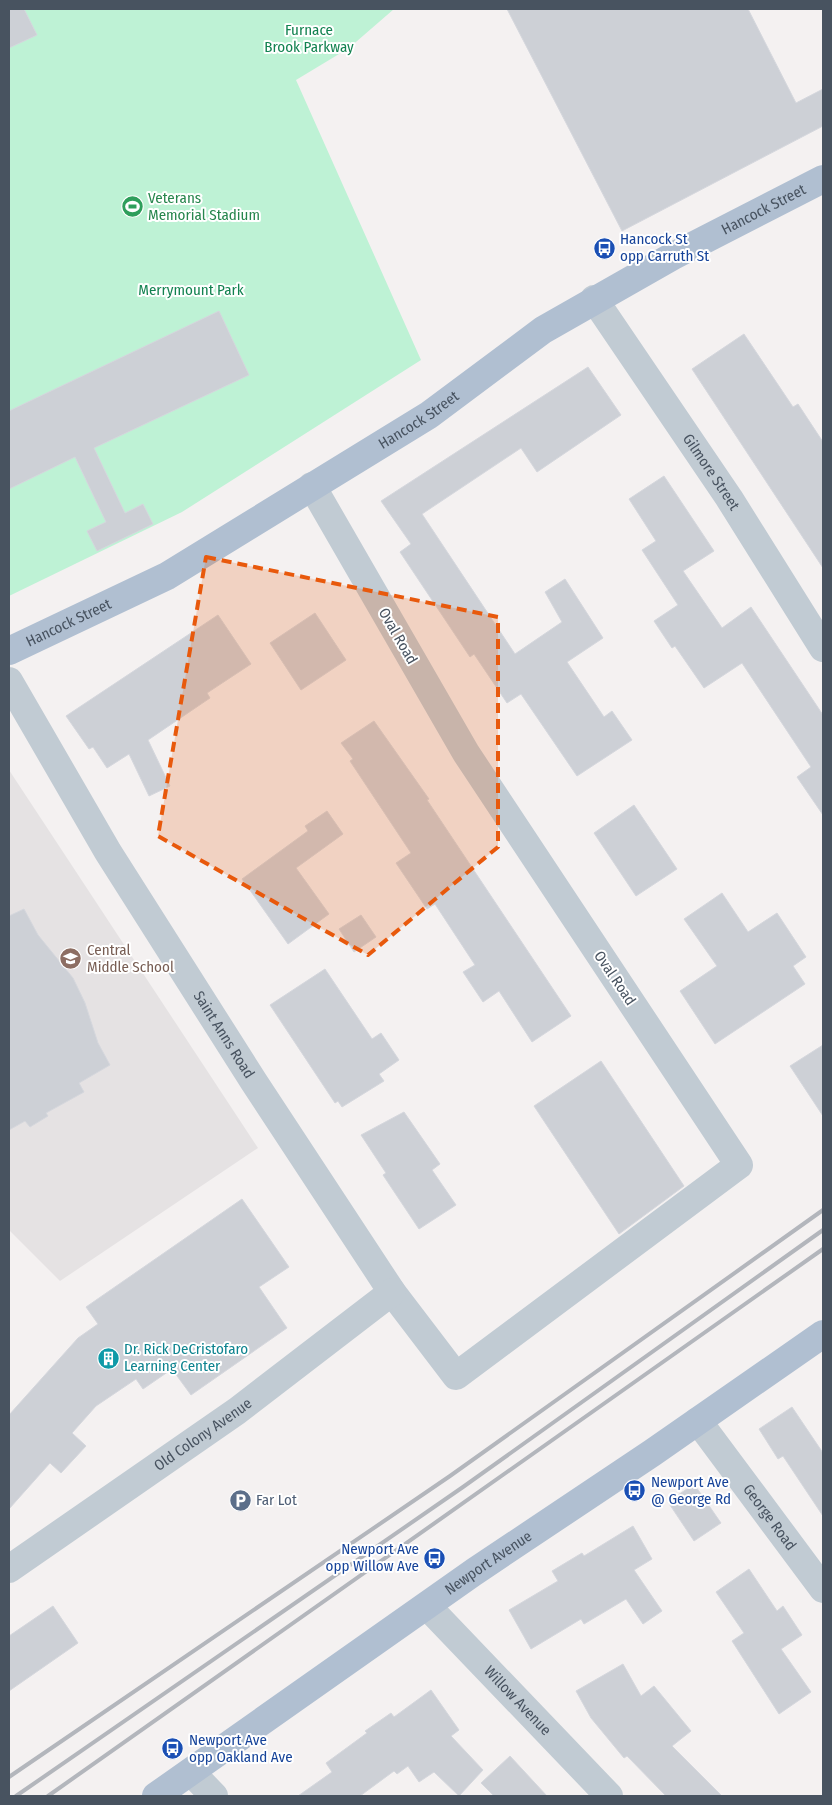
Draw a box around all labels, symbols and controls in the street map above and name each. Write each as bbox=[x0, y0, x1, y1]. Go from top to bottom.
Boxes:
park label: Furnace Brook Parkway bbox=[264, 21, 354, 56]
street label: Hancock Street bbox=[718, 180, 809, 239]
place label: Veterans Memorial Stadium bbox=[148, 189, 260, 224]
sports icon: Veterans Memorial Stadium bbox=[120, 195, 144, 219]
place label: Hancock St opp Carruth St bbox=[620, 230, 709, 265]
bus stop icon: Hancock St opp Carruth St bbox=[592, 236, 616, 260]
park label: Merrymount Park bbox=[138, 281, 244, 299]
street label: Hancock Street bbox=[375, 387, 462, 453]
street label: Gilmore Street bbox=[679, 430, 743, 514]
street label: Hancock Street bbox=[23, 595, 114, 651]
street label: Oval Road bbox=[375, 605, 421, 667]
place label: Central Middle School bbox=[87, 941, 174, 976]
school or university icon: Central Middle School bbox=[59, 947, 83, 971]
street label: Oval Road bbox=[590, 947, 640, 1009]
street label: Saint Anns Road bbox=[190, 988, 258, 1082]
place label: Dr. Rick DeCristofaro Learning Center bbox=[124, 1340, 248, 1375]
building icon: Dr. Rick DeCristofaro Learning Center bbox=[96, 1346, 120, 1370]
street label: Old Colony Avenue bbox=[151, 1394, 255, 1475]
place label: Newport Ave @ George Rd bbox=[651, 1473, 731, 1508]
bus stop icon: Newport Ave @ George Rd bbox=[623, 1479, 647, 1503]
street label: George Road bbox=[739, 1481, 800, 1554]
parking icon: Far Lot bbox=[228, 1488, 252, 1512]
place label: Far Lot bbox=[256, 1491, 297, 1509]
street label: Newport Avenue bbox=[441, 1527, 535, 1599]
place label: Newport Ave opp Willow Ave bbox=[326, 1540, 419, 1575]
bus stop icon: Newport Ave opp Willow Ave bbox=[423, 1546, 447, 1570]
street label: Willow Avenue bbox=[480, 1662, 555, 1739]
place label: Newport Ave opp Oakland Ave bbox=[189, 1731, 293, 1766]
bus stop icon: Newport Ave opp Oakland Ave bbox=[161, 1737, 185, 1761]

